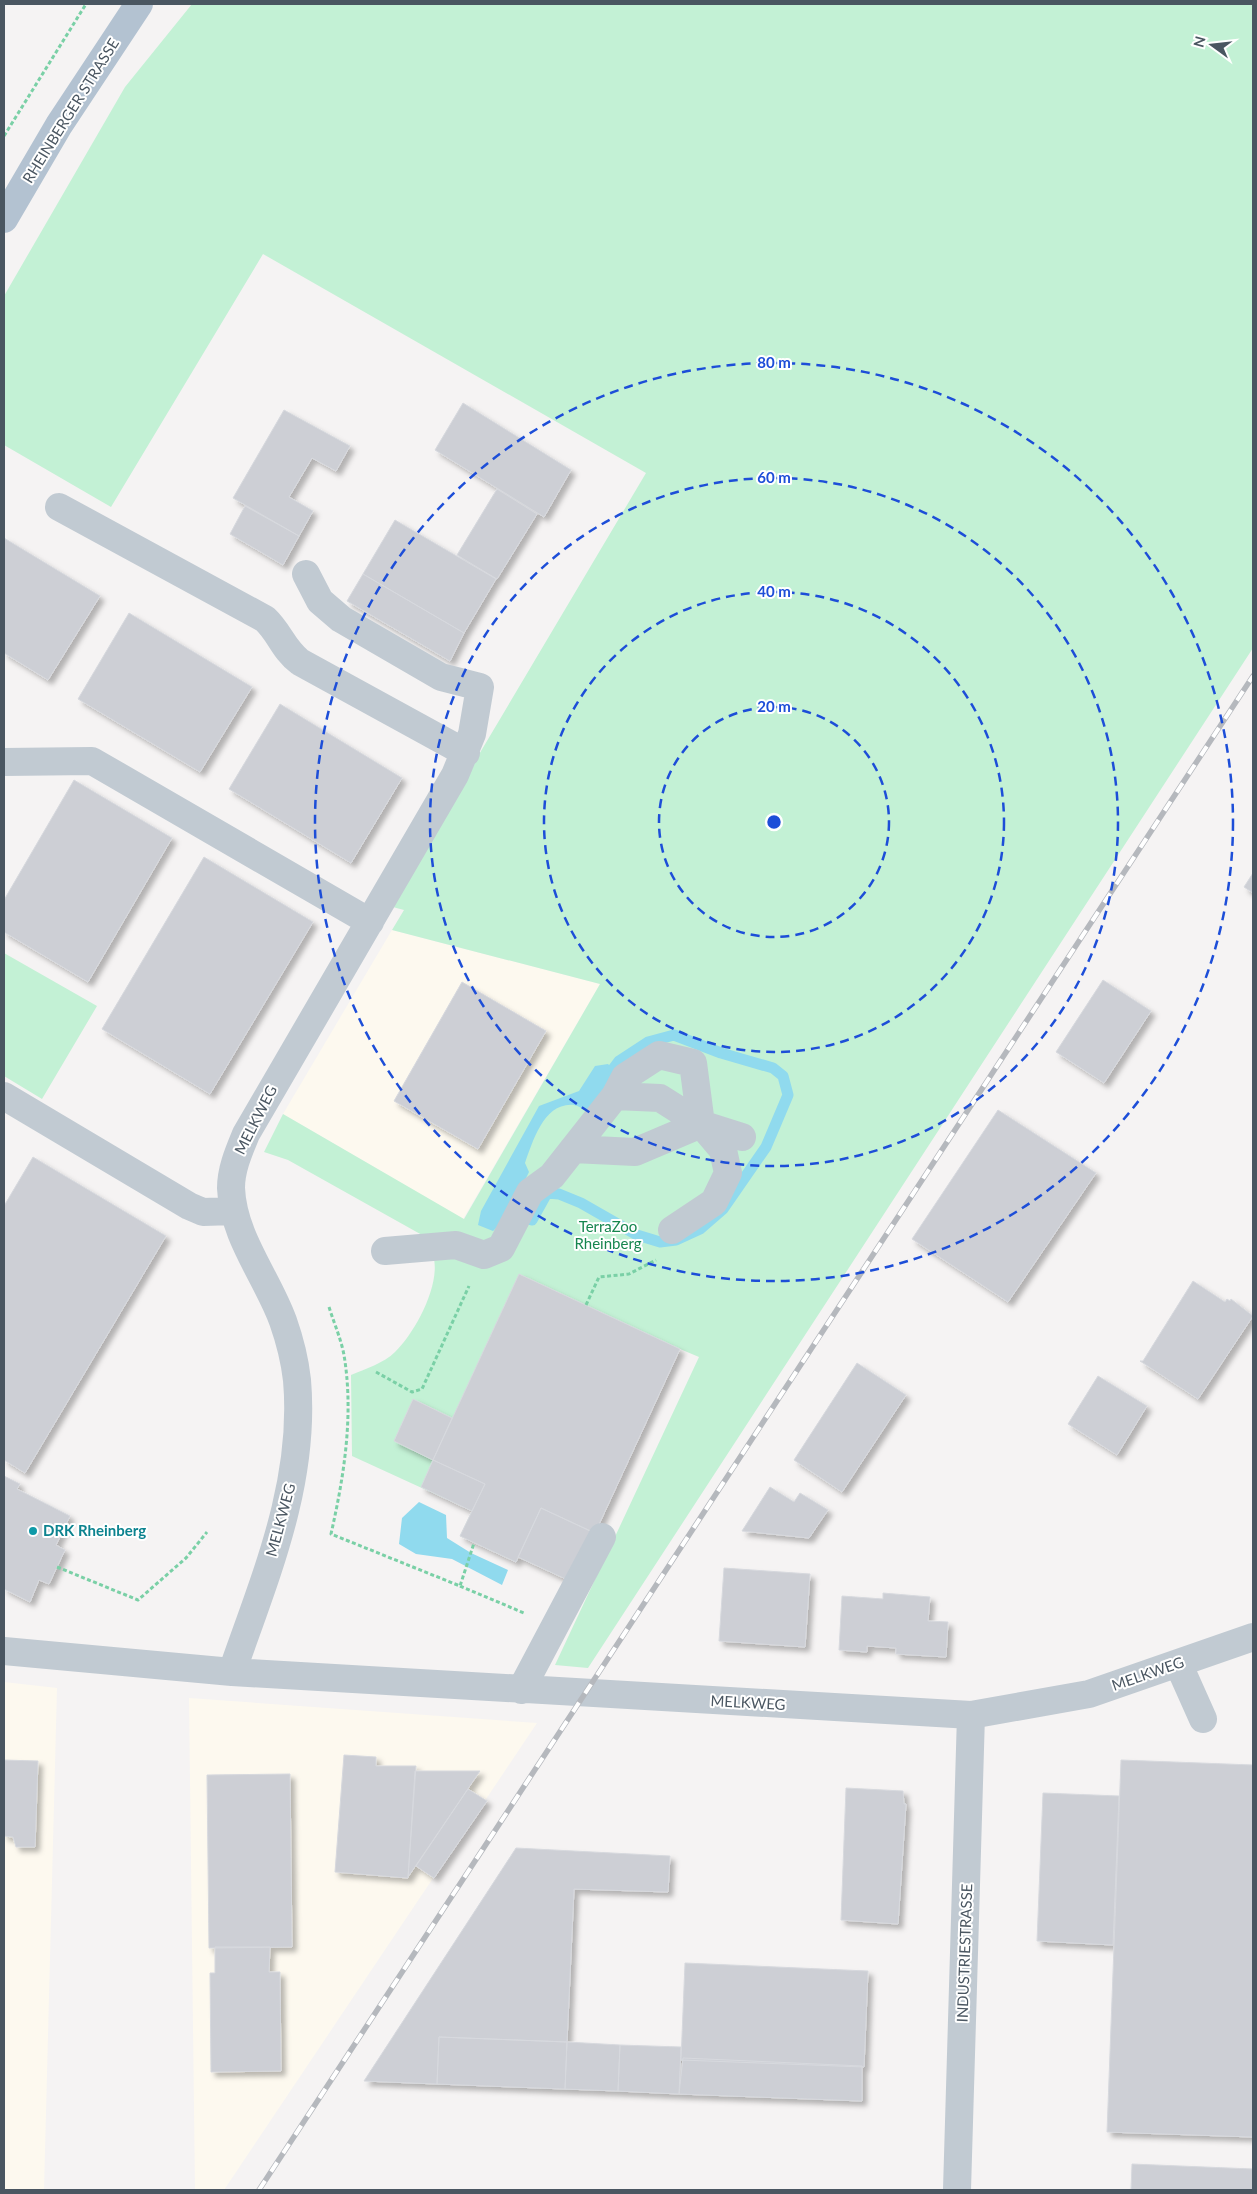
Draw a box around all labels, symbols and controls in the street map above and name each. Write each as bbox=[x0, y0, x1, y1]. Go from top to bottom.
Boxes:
north arrow bbox=[1187, 20, 1237, 70]
text: N bbox=[1189, 34, 1209, 49]
street label: RHEINBERGER STRASSE bbox=[18, 35, 122, 186]
text: 80 m bbox=[757, 353, 791, 371]
text: 60 m bbox=[757, 468, 791, 486]
text: 40 m bbox=[757, 582, 791, 600]
text: 20 m bbox=[757, 697, 791, 715]
centre of rings bbox=[765, 813, 783, 831]
street label: MELKWEG bbox=[230, 1082, 280, 1157]
park label: TerraZoo Rheinberg bbox=[575, 1217, 642, 1252]
street label: MELKWEG bbox=[262, 1481, 298, 1558]
place label: DRK Rheinberg bbox=[43, 1521, 146, 1539]
marker: DRK Rheinberg bbox=[27, 1525, 39, 1537]
street label: MELKWEG bbox=[1109, 1652, 1186, 1694]
street label: MELKWEG bbox=[710, 1691, 786, 1713]
street label: INDUSTRIESTRASSE bbox=[953, 1883, 975, 2023]

